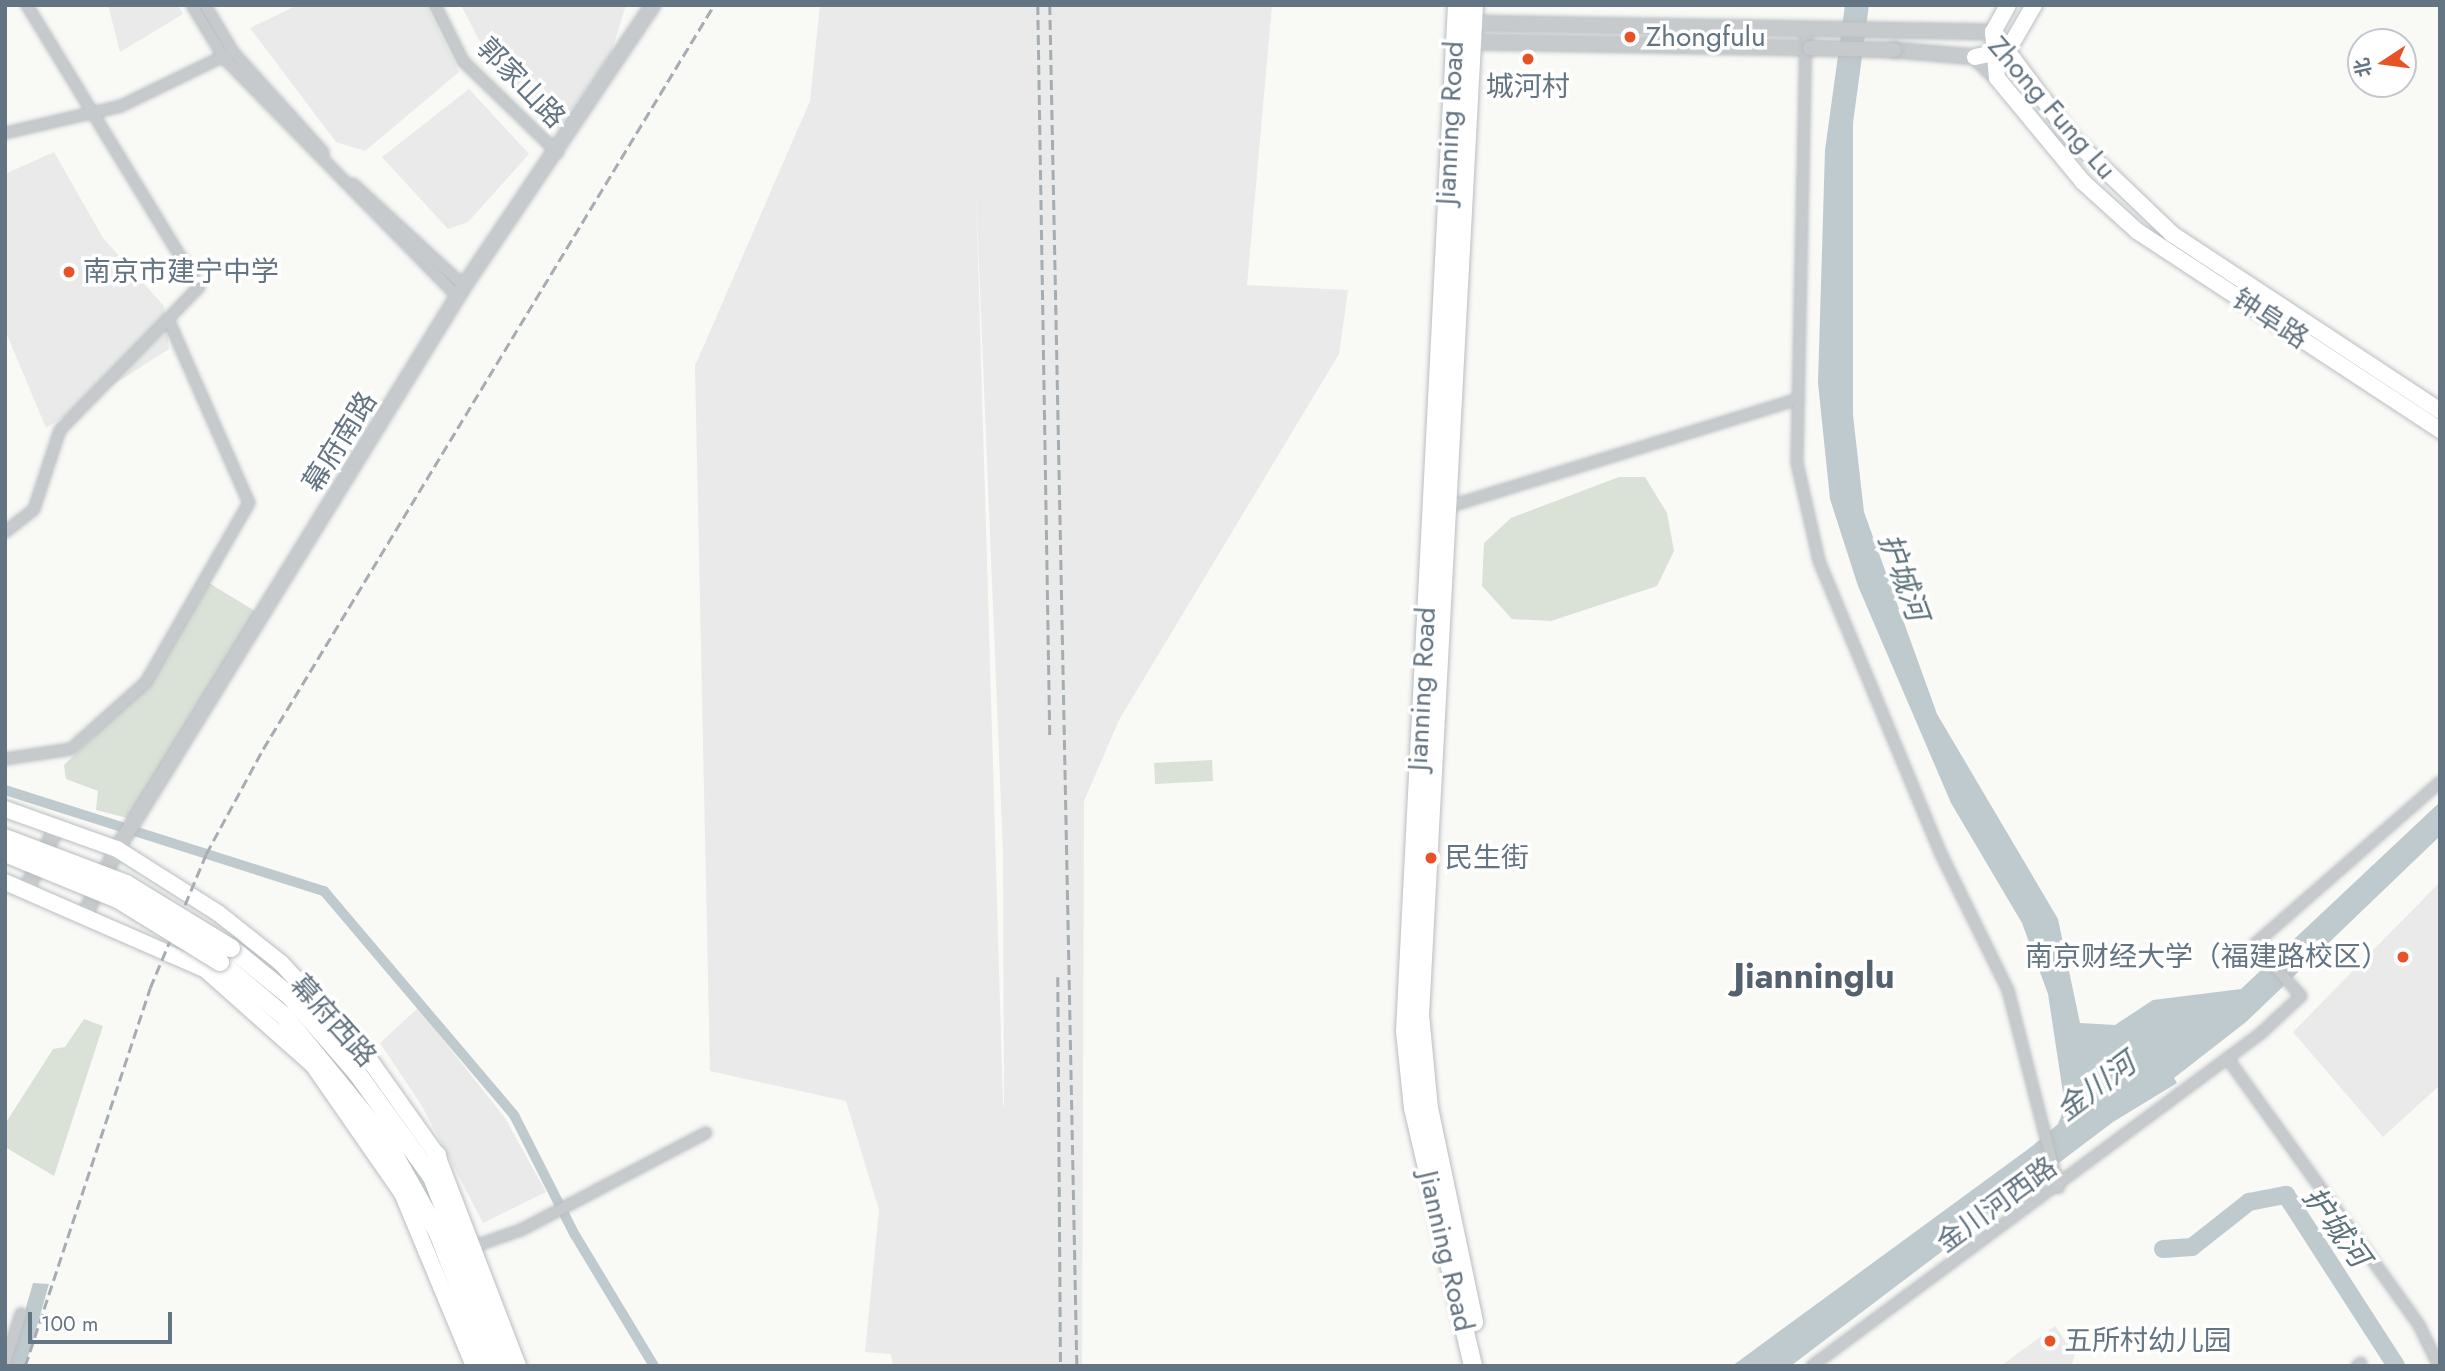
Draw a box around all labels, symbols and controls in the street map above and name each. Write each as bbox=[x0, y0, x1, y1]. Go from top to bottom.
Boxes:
place label: Zhongfulu bbox=[1646, 20, 1766, 54]
marker: Zhongfulu bbox=[1620, 27, 1640, 47]
north arrow bbox=[2347, 28, 2417, 98]
street label: Zhong Fung Lu bbox=[1981, 30, 2123, 186]
street label: 郭家山路 bbox=[470, 31, 572, 135]
street label: Jianning Road bbox=[1429, 40, 1471, 206]
marker: 城河村 bbox=[1520, 51, 1536, 67]
text: 北 bbox=[2348, 55, 2378, 80]
place label: 城河村 bbox=[1486, 70, 1570, 104]
place label: 南京市建宁中学 bbox=[83, 255, 279, 289]
marker: 南京市建宁中学 bbox=[61, 264, 77, 280]
street label: 钟阜路 bbox=[2226, 282, 2314, 356]
street label: 幕府南路 bbox=[296, 386, 384, 498]
water label: 护城河 bbox=[1871, 529, 1935, 625]
street label: Jianning Road bbox=[1401, 606, 1443, 772]
place label: 民生街 bbox=[1445, 841, 1529, 875]
marker: 民生街 bbox=[1423, 850, 1439, 866]
place label: 南京财经大学（福建路校区） bbox=[2025, 940, 2389, 974]
marker: 南京财经大学（福建路校区） bbox=[2395, 949, 2411, 965]
district label: Jianninglu bbox=[1733, 955, 1895, 997]
street label: 幕府西路 bbox=[283, 968, 383, 1074]
water label: 金川河 bbox=[2049, 1046, 2143, 1128]
street label: 金川河西路 bbox=[1930, 1150, 2064, 1260]
street label: Jianning Road bbox=[1411, 1168, 1481, 1334]
water label: 护城河 bbox=[2295, 1180, 2377, 1274]
scale bar bbox=[32, 1298, 175, 1342]
text: 100 m bbox=[41, 1309, 98, 1339]
place label: 五所村幼儿园 bbox=[2064, 1324, 2232, 1358]
marker: 五所村幼儿园 bbox=[2042, 1333, 2058, 1349]

